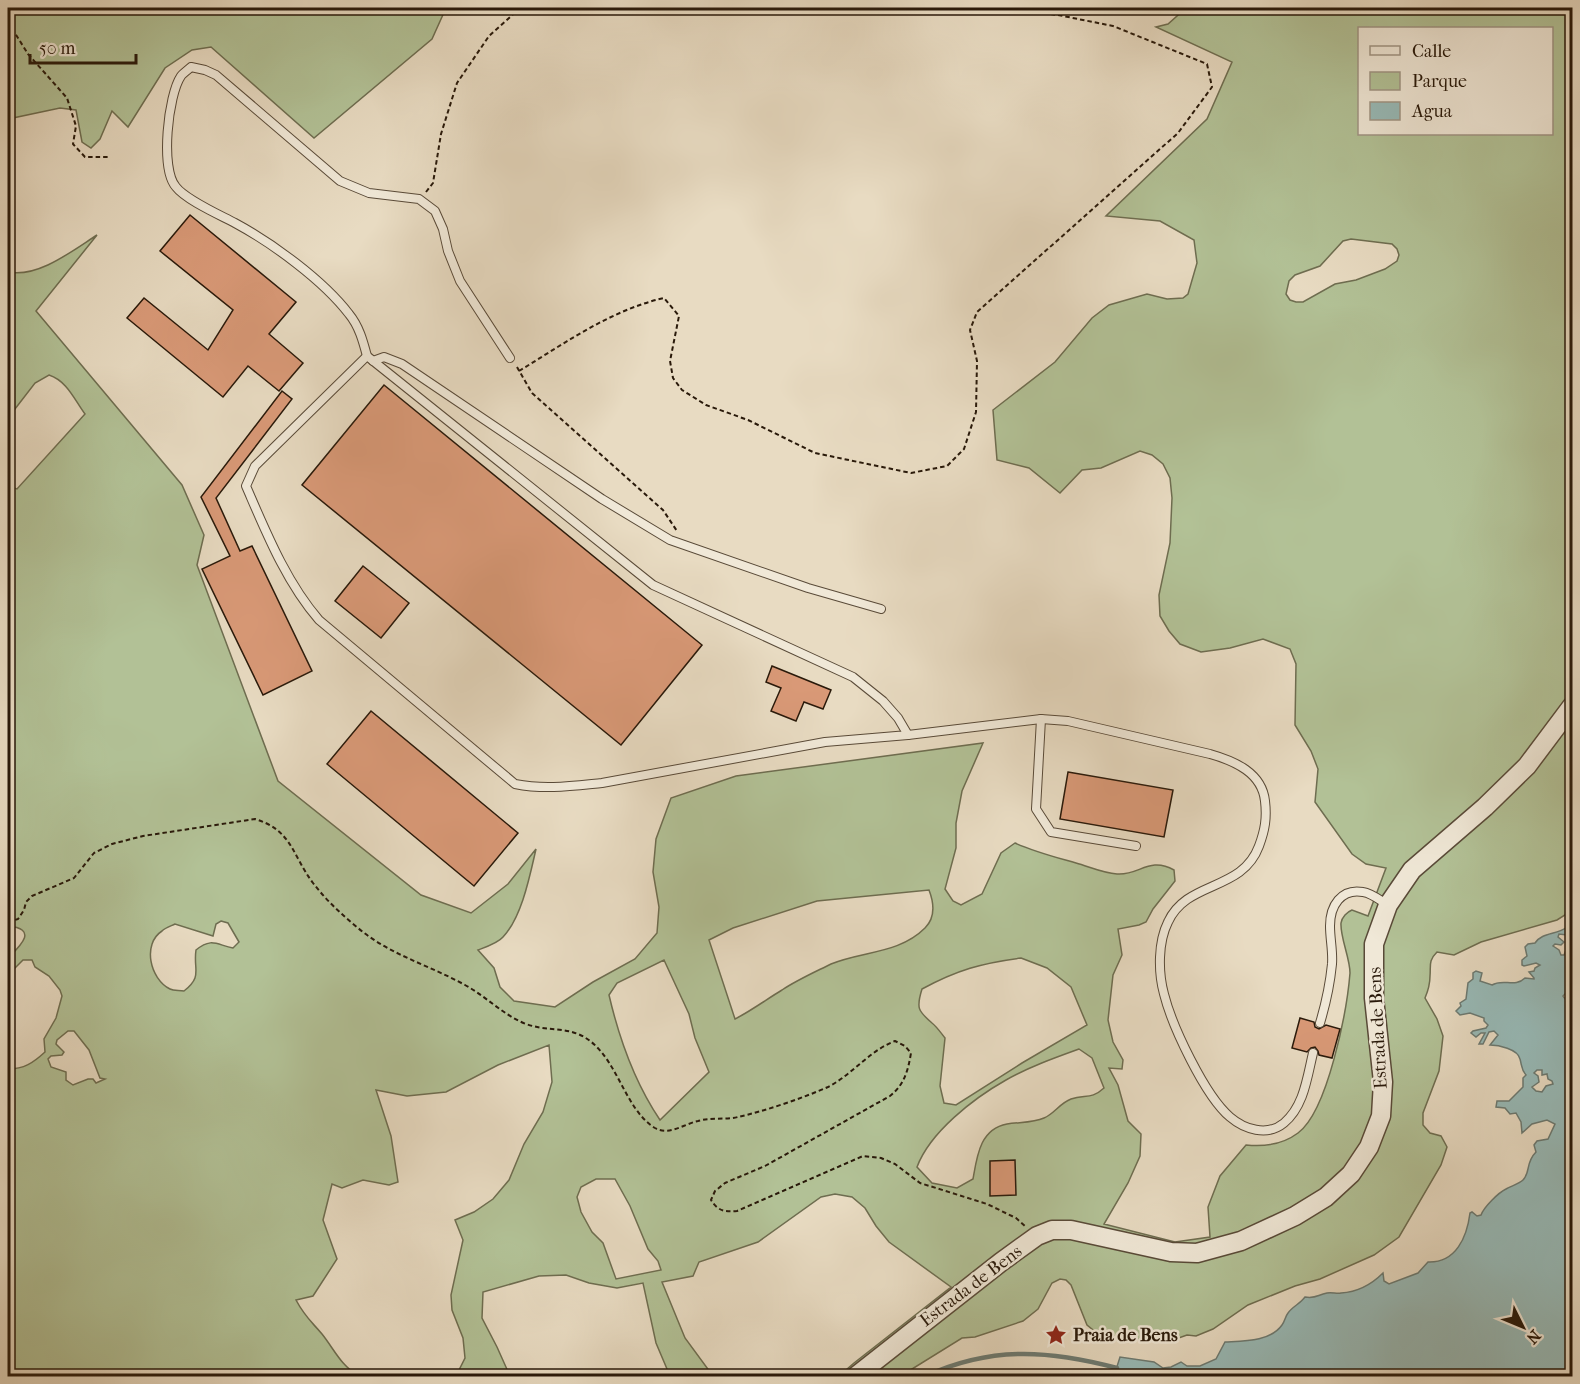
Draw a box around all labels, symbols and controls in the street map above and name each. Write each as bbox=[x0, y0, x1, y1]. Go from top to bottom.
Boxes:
scale bar bbox=[30, 27, 136, 65]
legend bbox=[1358, 27, 1553, 135]
text: 50 m bbox=[39, 38, 76, 59]
text: Calle bbox=[1412, 41, 1451, 62]
text: Parque bbox=[1412, 71, 1467, 92]
text: Agua bbox=[1411, 101, 1453, 122]
street label: Estrada de Bens bbox=[1364, 966, 1392, 1090]
street label: Estrada de Bens bbox=[916, 1241, 1026, 1331]
north arrow bbox=[1493, 1297, 1553, 1357]
place icon: Praia de Bens bbox=[1044, 1323, 1068, 1347]
place label: Praia de Bens bbox=[1073, 1325, 1178, 1346]
text: N bbox=[1522, 1326, 1545, 1348]

